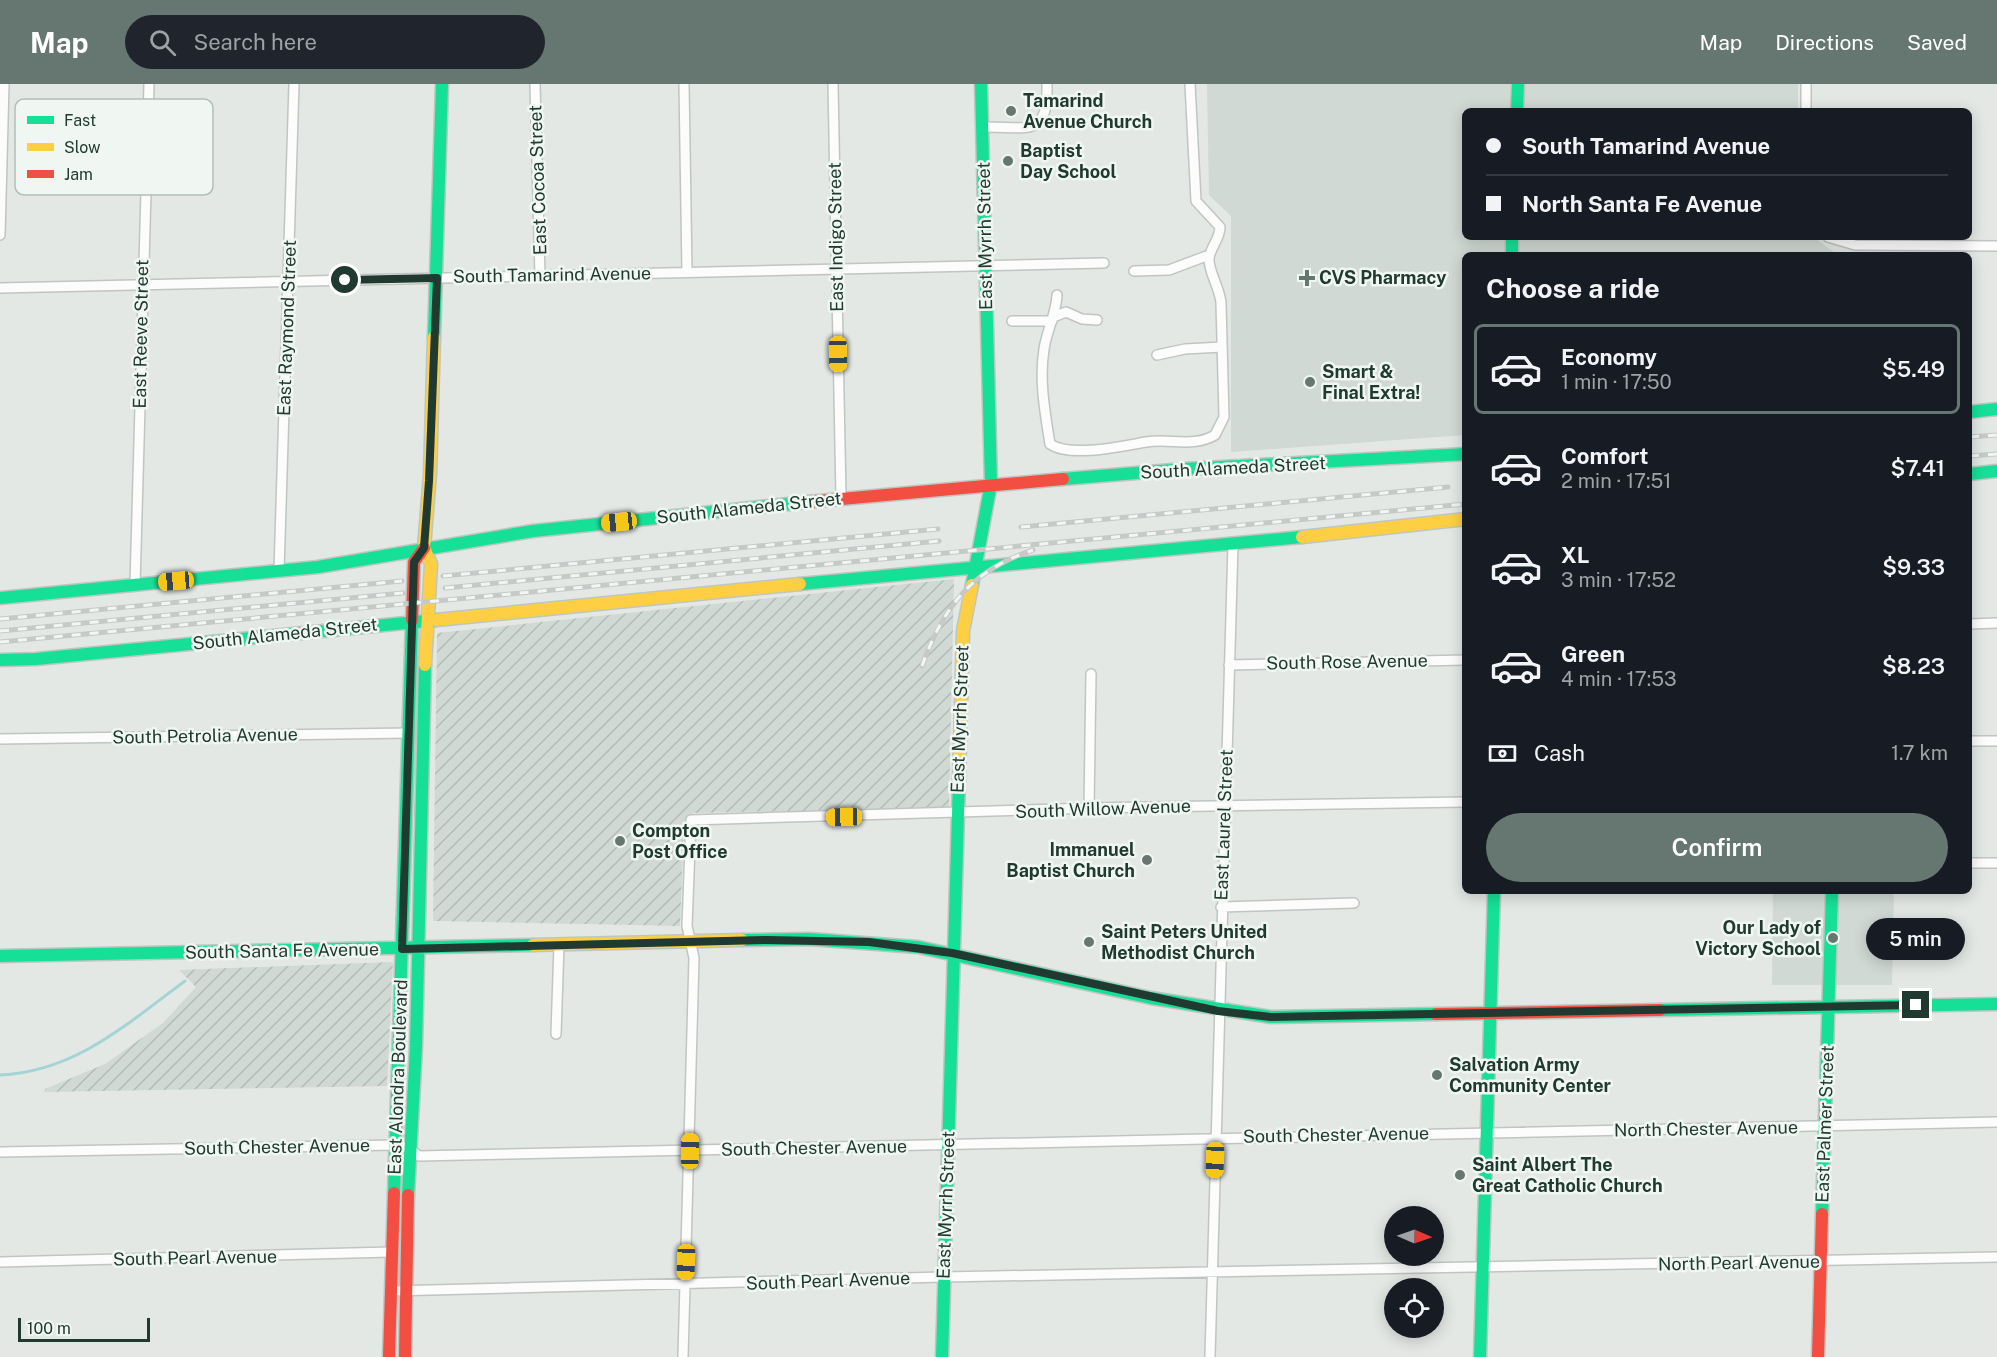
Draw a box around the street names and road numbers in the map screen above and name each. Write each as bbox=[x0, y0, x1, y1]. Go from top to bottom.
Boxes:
street label: East Cocoa Street bbox=[524, 104, 551, 256]
street label: East Indigo Street bbox=[824, 162, 847, 312]
street label: East Myrrh Street bbox=[973, 162, 996, 310]
street label: East Raymond Street bbox=[273, 240, 300, 416]
street label: East Reeve Street bbox=[129, 259, 152, 409]
street label: South Tamarind Avenue bbox=[453, 262, 651, 287]
street label: South Alameda Street bbox=[1140, 452, 1326, 483]
street label: South Alameda Street bbox=[655, 487, 842, 528]
street label: South Alameda Street bbox=[191, 613, 378, 654]
street label: East Myrrh Street bbox=[946, 645, 973, 793]
street label: South Rose Avenue bbox=[1266, 650, 1428, 673]
street label: South Petrolia Avenue bbox=[112, 723, 298, 748]
street label: East Laurel Street bbox=[1210, 749, 1237, 901]
street label: South Willow Avenue bbox=[1015, 795, 1191, 822]
street label: South Santa Fe Avenue bbox=[185, 938, 379, 963]
street label: East Alondra Boulevard bbox=[384, 979, 411, 1175]
street label: East Palmer Street bbox=[1811, 1045, 1838, 1203]
street label: North Chester Avenue bbox=[1614, 1116, 1798, 1141]
street label: South Chester Avenue bbox=[1243, 1122, 1429, 1147]
street label: East Myrrh Street bbox=[932, 1131, 959, 1279]
street label: South Chester Avenue bbox=[184, 1134, 370, 1159]
street label: South Chester Avenue bbox=[721, 1135, 907, 1160]
street label: South Pearl Avenue bbox=[113, 1246, 277, 1269]
street label: North Pearl Avenue bbox=[1658, 1251, 1820, 1274]
street label: South Pearl Avenue bbox=[745, 1267, 911, 1294]

